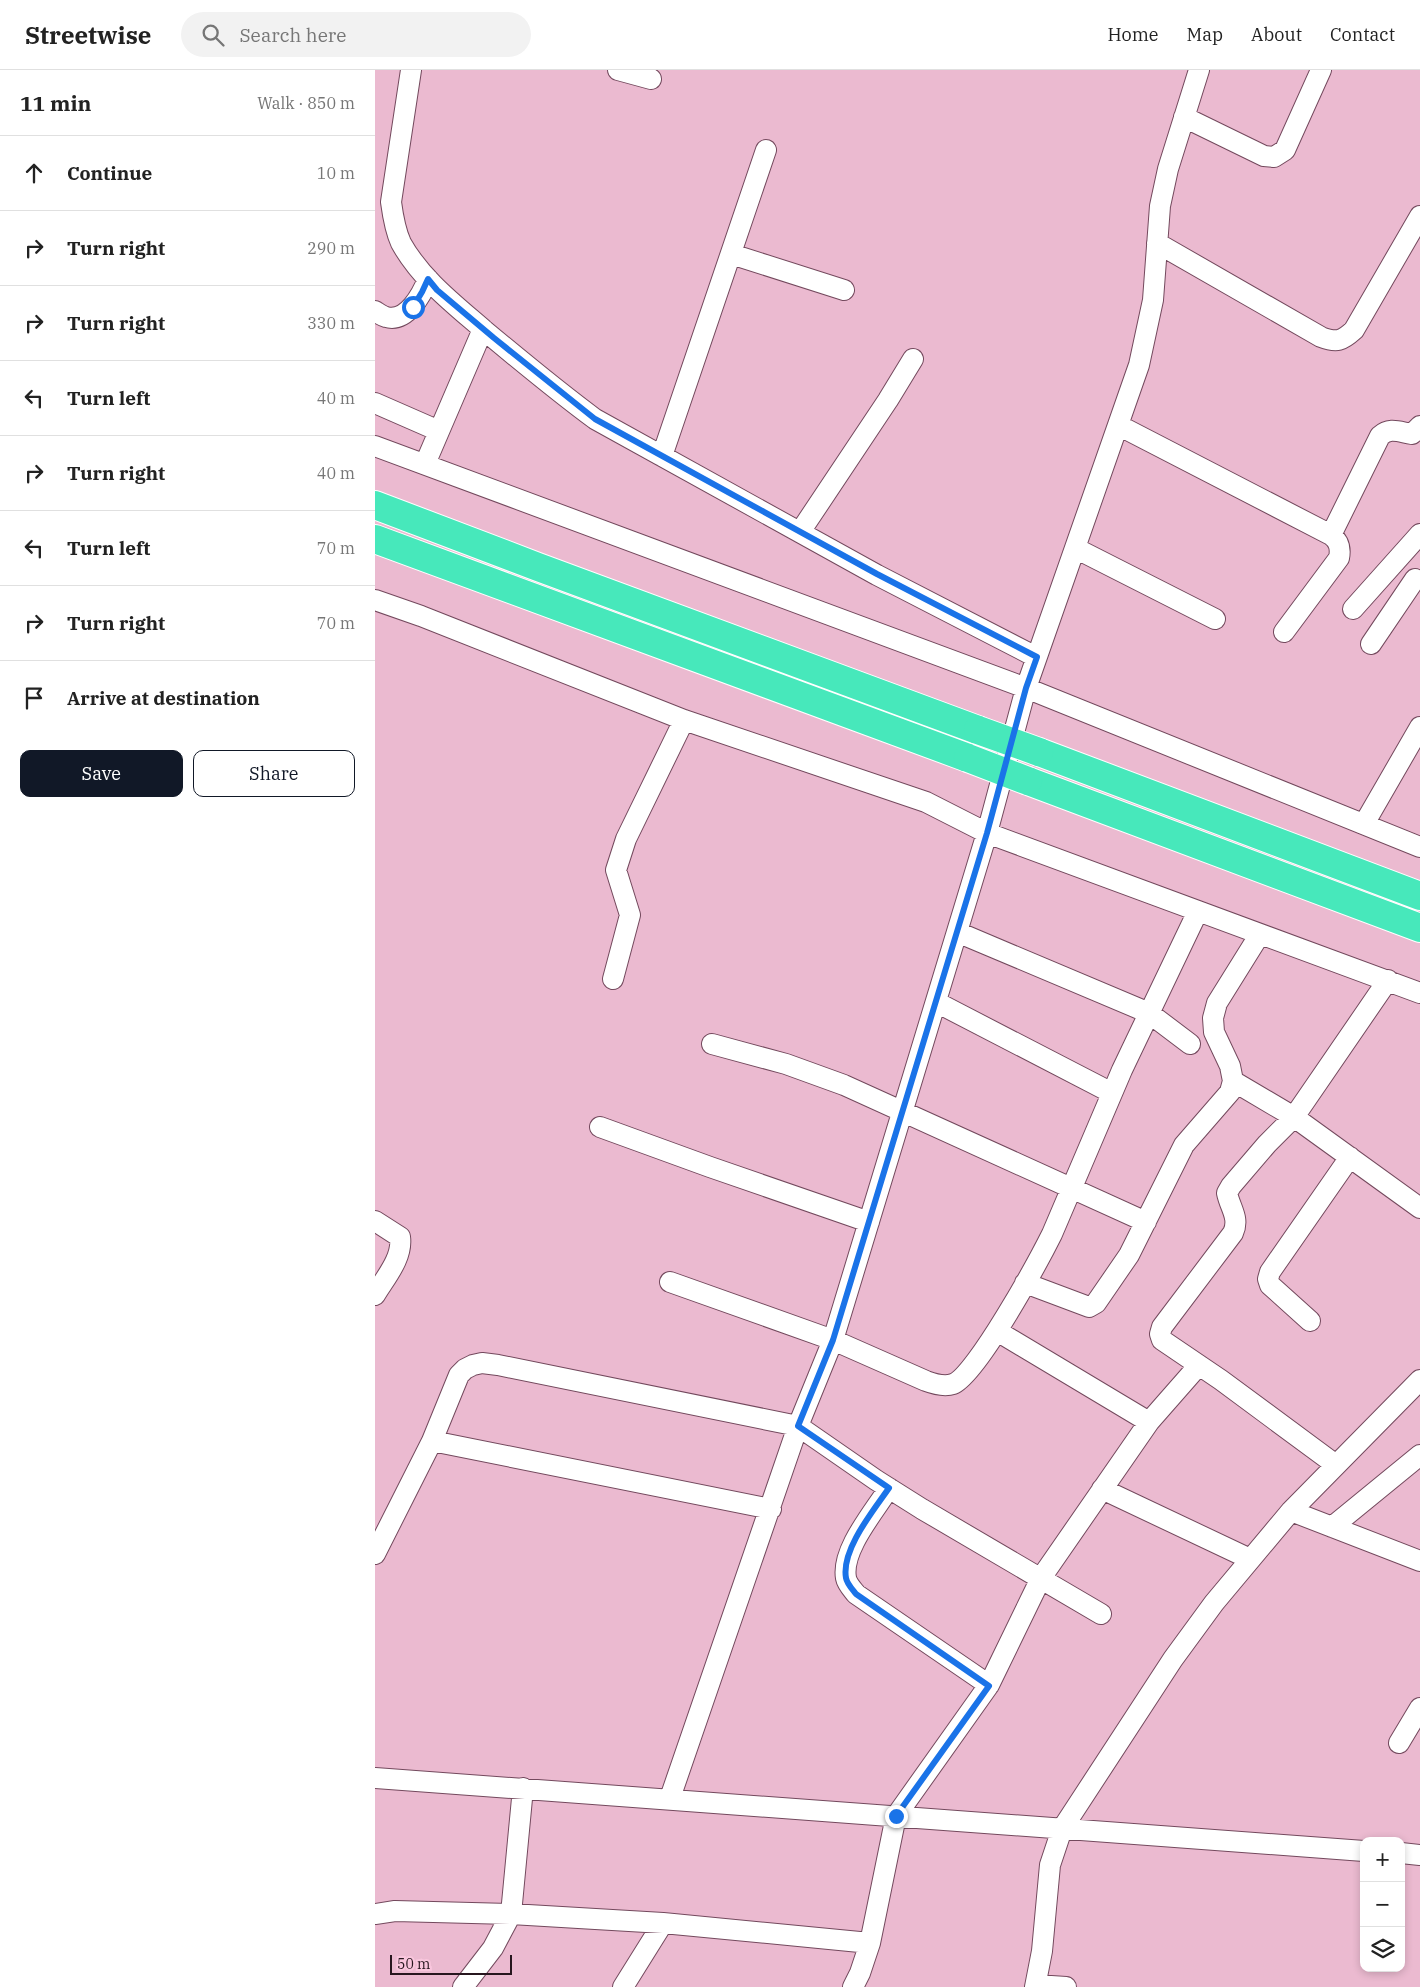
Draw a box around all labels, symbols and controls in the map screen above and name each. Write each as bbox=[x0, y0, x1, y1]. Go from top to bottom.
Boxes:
search box bbox=[181, 12, 531, 57]
text: Streetwise bbox=[25, 19, 151, 51]
icon: search bbox=[199, 21, 227, 49]
text: Search here bbox=[239, 23, 346, 47]
text: Home bbox=[1107, 23, 1159, 46]
text: Map bbox=[1187, 23, 1223, 46]
text: About bbox=[1251, 23, 1302, 46]
text: Contact bbox=[1330, 23, 1395, 46]
text: 11 min bbox=[20, 89, 91, 117]
text: Walk · 850 m bbox=[257, 93, 355, 113]
icon: ahead bbox=[20, 159, 48, 187]
text: Continue bbox=[67, 161, 152, 185]
text: 10 m bbox=[317, 163, 355, 183]
icon: right bbox=[20, 234, 48, 262]
text: Turn right bbox=[67, 236, 165, 260]
text: 290 m bbox=[307, 238, 355, 258]
route start bbox=[402, 296, 425, 319]
icon: right bbox=[20, 309, 48, 337]
text: Turn right bbox=[67, 311, 165, 335]
text: 330 m bbox=[307, 313, 355, 333]
icon: left bbox=[20, 384, 48, 412]
text: Turn left bbox=[67, 386, 150, 410]
text: 40 m bbox=[317, 388, 355, 408]
icon: right bbox=[20, 459, 48, 487]
text: Turn right bbox=[67, 461, 165, 485]
text: 40 m bbox=[317, 463, 355, 483]
icon: left bbox=[20, 534, 48, 562]
text: Turn left bbox=[67, 536, 150, 560]
text: 70 m bbox=[317, 538, 355, 558]
icon: right bbox=[20, 609, 48, 637]
text: Turn right bbox=[67, 611, 165, 635]
text: 70 m bbox=[317, 613, 355, 633]
icon: arrive bbox=[20, 684, 48, 712]
text: Arrive at destination bbox=[67, 686, 260, 710]
button: Save bbox=[20, 750, 183, 797]
button: Share bbox=[193, 750, 355, 797]
route end bbox=[885, 1805, 908, 1828]
map controls bbox=[1360, 1837, 1405, 1972]
button: + bbox=[1360, 1837, 1405, 1882]
button: − bbox=[1360, 1882, 1405, 1927]
button: layers bbox=[1360, 1927, 1405, 1972]
scale bar bbox=[390, 1952, 513, 1975]
text: 50 m bbox=[397, 1955, 430, 1973]

